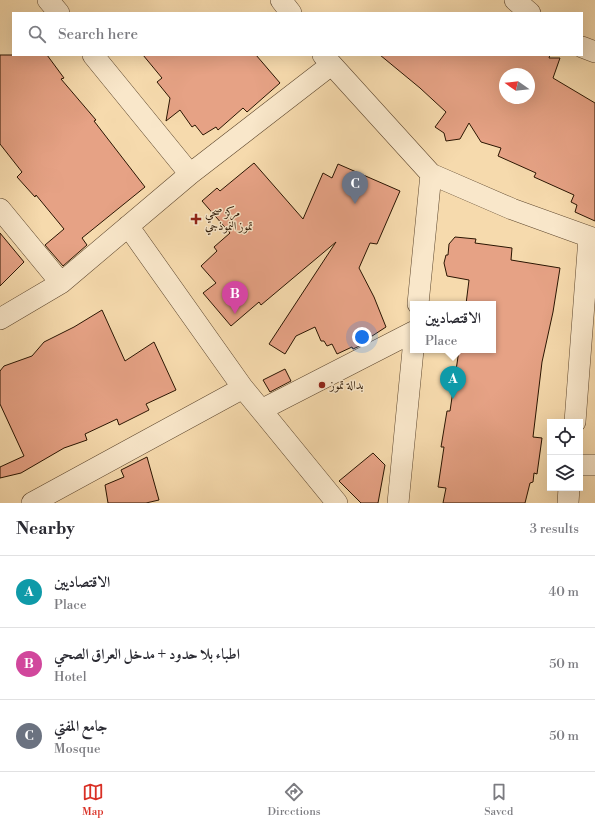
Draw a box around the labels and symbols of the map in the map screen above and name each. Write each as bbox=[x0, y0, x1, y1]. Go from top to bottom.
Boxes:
north arrow bbox=[499, 68, 535, 104]
pin: C bbox=[342, 171, 368, 204]
place label: مركز صحي تموز النموذجي bbox=[205, 205, 253, 236]
marker: مركز صحي تموز النموذجي bbox=[190, 213, 202, 225]
pin: B bbox=[222, 281, 248, 314]
your location bbox=[352, 327, 372, 347]
pin: A bbox=[440, 366, 466, 399]
place label: بدالة تموز bbox=[329, 378, 364, 393]
marker: بدالة تموز bbox=[317, 380, 327, 390]

